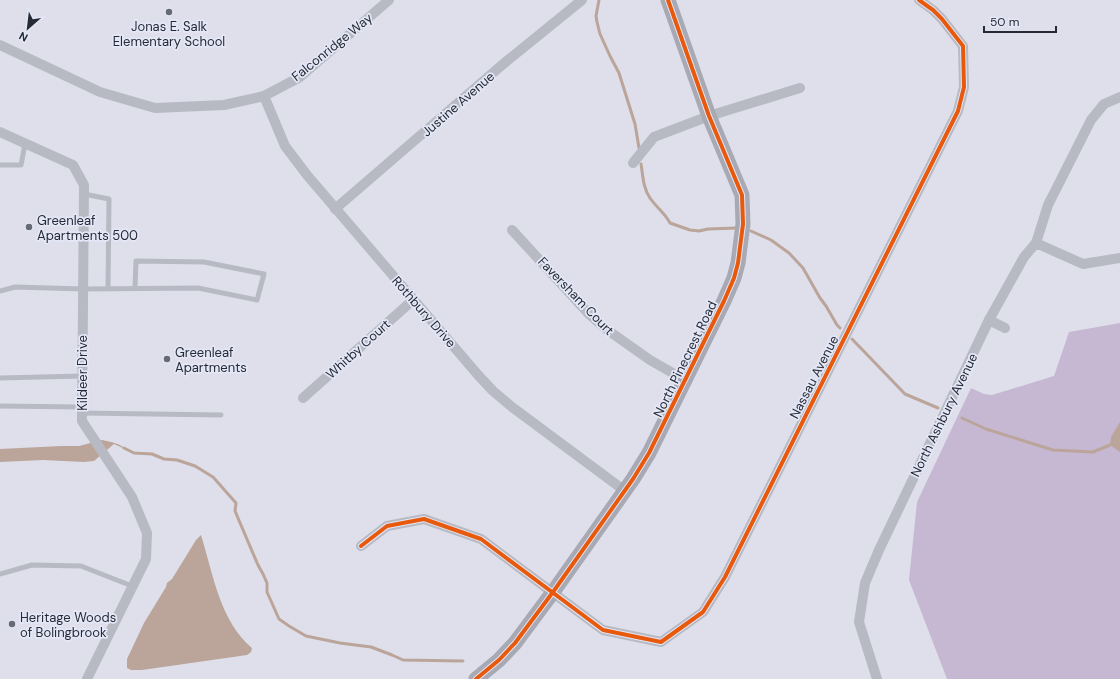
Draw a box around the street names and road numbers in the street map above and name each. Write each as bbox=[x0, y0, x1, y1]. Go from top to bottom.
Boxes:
street label: Falconridge Way bbox=[288, 9, 376, 85]
street label: Justine Avenue bbox=[418, 68, 498, 140]
street label: Faversham Court bbox=[534, 253, 618, 339]
street label: Rothbury Drive bbox=[388, 273, 460, 351]
street label: North Pinecrest Road bbox=[649, 298, 721, 420]
street label: Whitby Court bbox=[322, 316, 394, 382]
street label: Nassau Avenue bbox=[786, 332, 842, 422]
street label: Kildeer Drive bbox=[74, 335, 91, 411]
street label: North Ashbury Avenue bbox=[907, 350, 981, 480]

